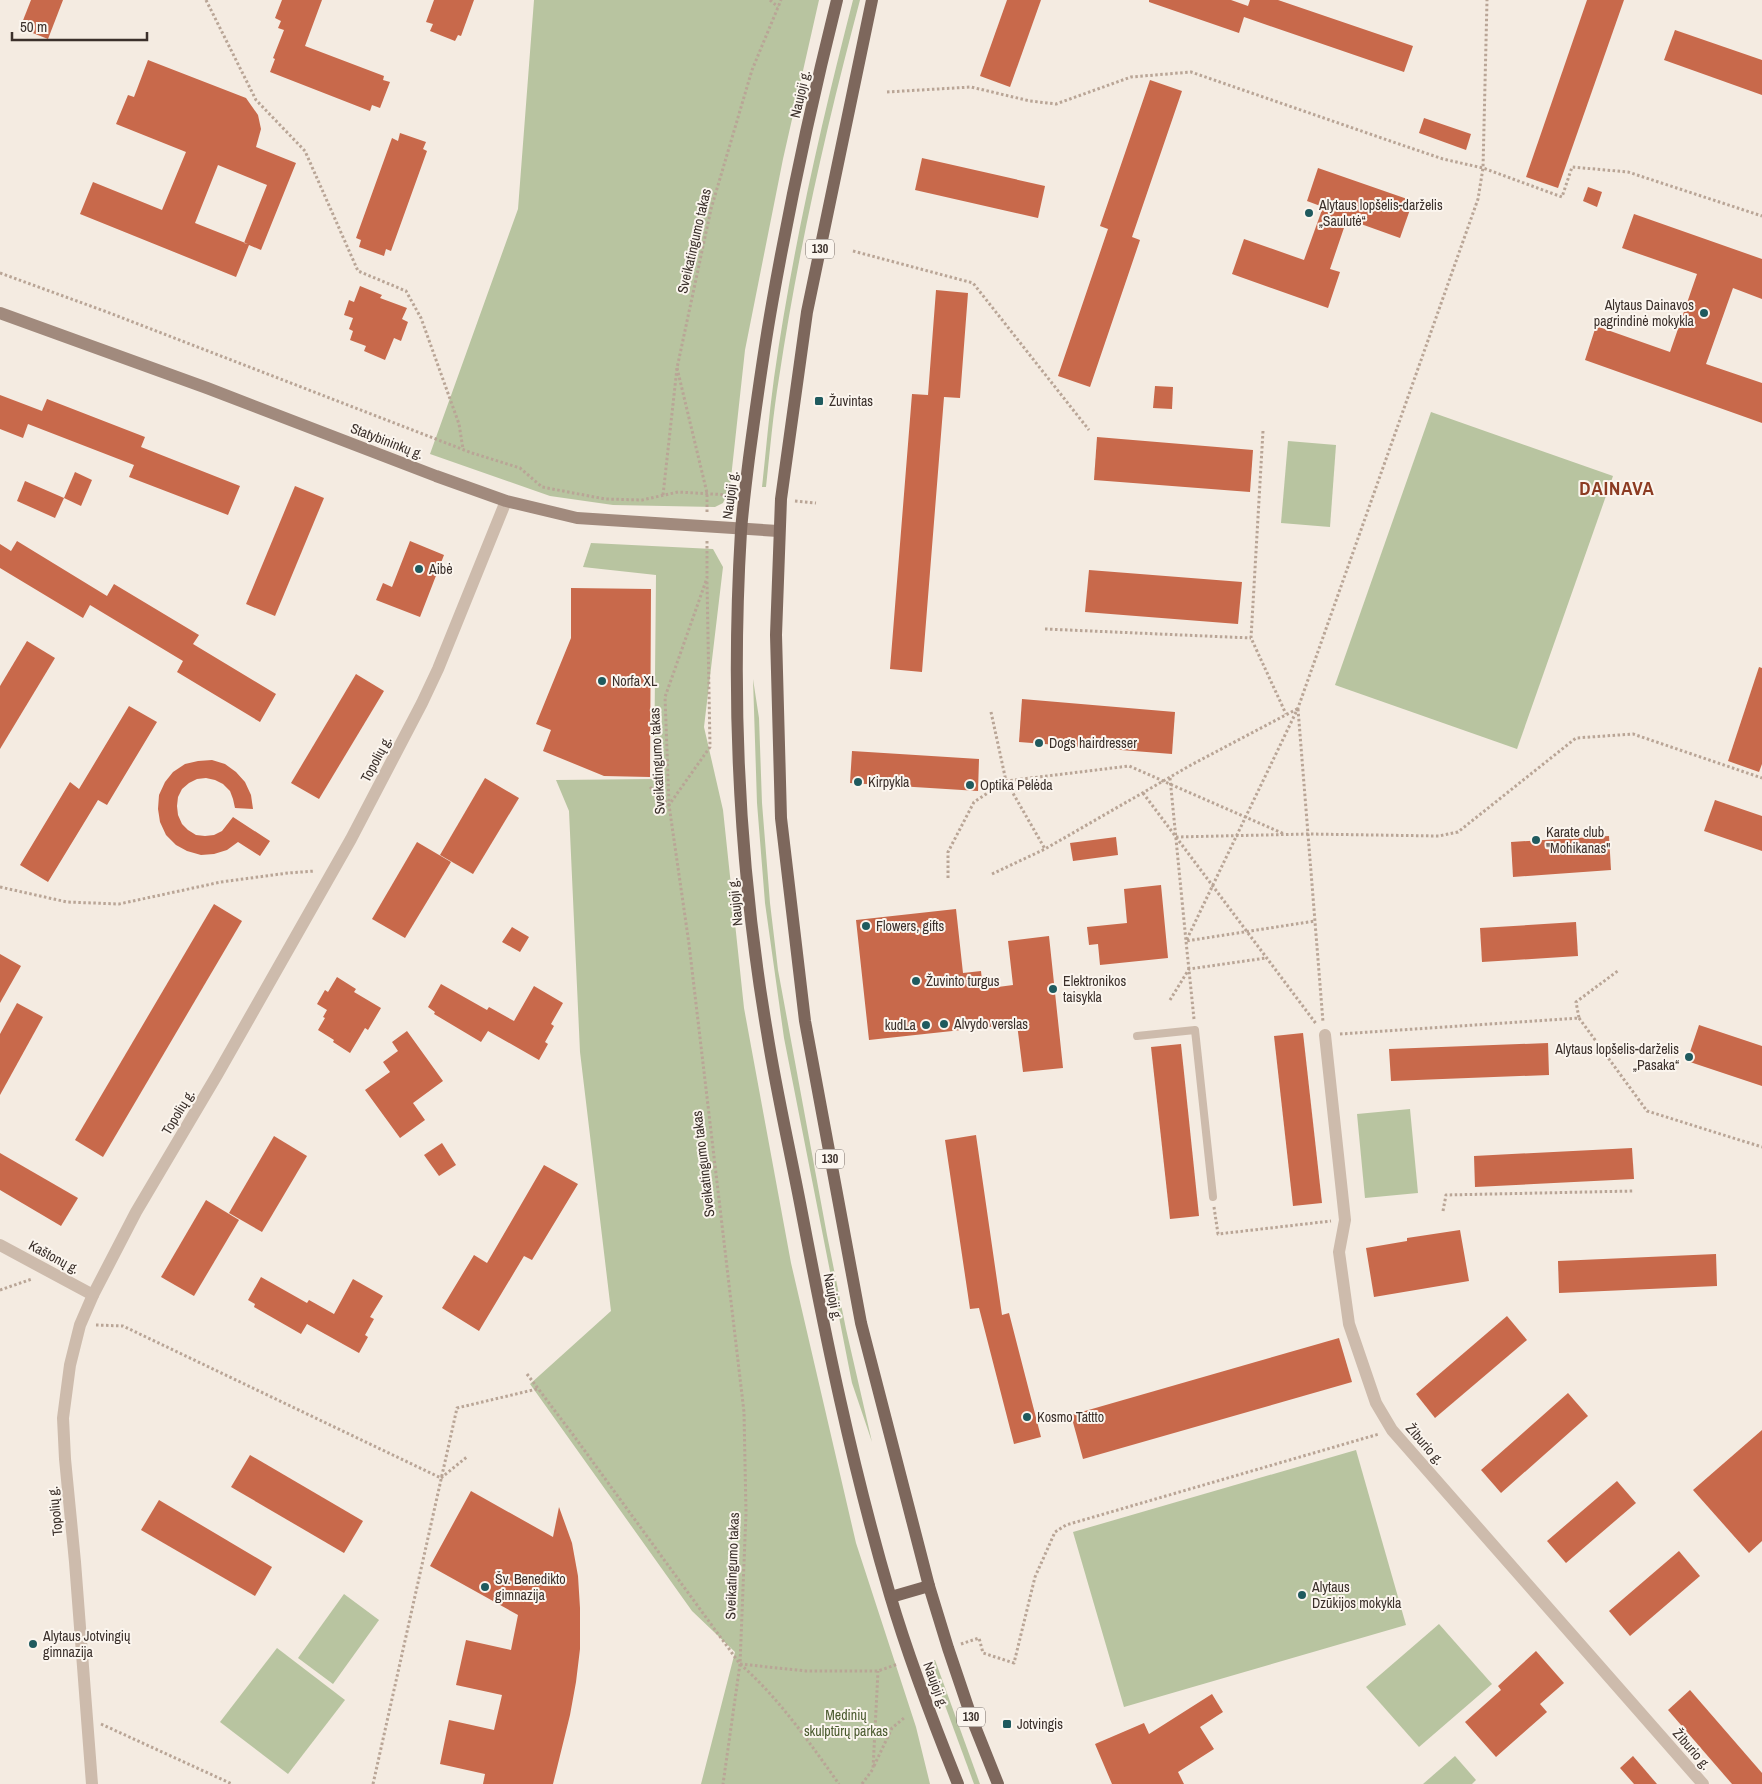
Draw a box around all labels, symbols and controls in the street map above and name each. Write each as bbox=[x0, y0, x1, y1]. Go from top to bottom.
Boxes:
scale bar bbox=[12, 10, 148, 42]
text: 50 m bbox=[20, 16, 47, 37]
street label: Naujoji g. bbox=[786, 68, 814, 120]
street label: Sveikatingumo takas bbox=[673, 186, 715, 295]
place label: Alytaus lopšelis-darželis „Saulutė“ bbox=[1318, 196, 1443, 230]
marker: Alytaus lopšelis-darželis „Saulutė“ bbox=[1303, 207, 1315, 219]
road number: 130 bbox=[806, 240, 834, 258]
place label: Alytaus Dainavos pagrindinė mokykla bbox=[1594, 296, 1695, 330]
marker: Alytaus Dainavos pagrindinė mokykla bbox=[1698, 307, 1710, 319]
place label: Žuvintas bbox=[829, 392, 873, 410]
marker: Žuvintas bbox=[813, 395, 825, 407]
street label: Statybininkų g. bbox=[348, 419, 426, 463]
street label: Naujoji g. bbox=[718, 470, 742, 520]
district label: DAINAVA bbox=[1579, 475, 1655, 501]
place label: Aibė bbox=[428, 560, 453, 578]
marker: Aibė bbox=[413, 563, 425, 575]
place label: Norfa XL bbox=[612, 672, 658, 690]
marker: Norfa XL bbox=[596, 675, 608, 687]
street label: Sveikatingumo takas bbox=[645, 707, 669, 815]
street label: Topolių g. bbox=[356, 733, 396, 785]
place label: Dogs hairdresser bbox=[1049, 734, 1137, 752]
marker: Dogs hairdresser bbox=[1033, 737, 1045, 749]
place label: Kirpykla bbox=[868, 773, 910, 791]
marker: Kirpykla bbox=[852, 776, 864, 788]
place label: Optika Pelėda bbox=[980, 776, 1053, 794]
marker: Optika Pelėda bbox=[964, 779, 976, 791]
place label: Karate club "Mohikanas" bbox=[1546, 823, 1610, 857]
marker: Karate club "Mohikanas" bbox=[1530, 834, 1542, 846]
street label: Naujoji g. bbox=[724, 877, 746, 927]
place label: Flowers, gifts bbox=[876, 917, 945, 935]
marker: Flowers, gifts bbox=[860, 920, 872, 932]
place label: Žuvinto turgus bbox=[926, 972, 1000, 990]
place label: Elektronikos taisykla bbox=[1063, 972, 1126, 1006]
marker: Žuvinto turgus bbox=[910, 975, 922, 987]
marker: Elektronikos taisykla bbox=[1047, 983, 1059, 995]
place label: Alvydo verslas bbox=[953, 1015, 1028, 1033]
place label: kudLa bbox=[885, 1016, 917, 1034]
marker: Alvydo verslas bbox=[938, 1018, 950, 1030]
marker: kudLa bbox=[920, 1019, 932, 1031]
place label: Alytaus lopšelis-darželis „Pasaka“ bbox=[1554, 1040, 1679, 1074]
marker: Alytaus lopšelis-darželis „Pasaka“ bbox=[1683, 1051, 1695, 1063]
street label: Topolių g. bbox=[157, 1086, 199, 1138]
street label: Sveikatingumo takas bbox=[688, 1109, 718, 1218]
road number: 130 bbox=[816, 1150, 844, 1168]
street label: Kaštonų g. bbox=[26, 1236, 82, 1278]
street label: Naujoji g. bbox=[820, 1271, 846, 1323]
place label: Kosmo Tattto bbox=[1037, 1408, 1104, 1426]
marker: Kosmo Tattto bbox=[1021, 1411, 1033, 1423]
street label: Žiburio g. bbox=[1402, 1420, 1448, 1468]
street label: Topolių g. bbox=[43, 1485, 67, 1537]
street label: Sveikatingumo takas bbox=[721, 1512, 743, 1620]
place label: Šv. Benedikto gimnazija bbox=[495, 1570, 566, 1604]
place label: Alytaus Dzūkijos mokykla bbox=[1311, 1578, 1402, 1612]
marker: Šv. Benedikto gimnazija bbox=[479, 1581, 491, 1593]
marker: Alytaus Dzūkijos mokykla bbox=[1296, 1589, 1308, 1601]
place label: Alytaus Jotvingių gimnazija bbox=[42, 1627, 131, 1661]
marker: Alytaus Jotvingių gimnazija bbox=[27, 1638, 39, 1650]
street label: Naujoji g. bbox=[919, 1659, 953, 1711]
park label: Medinių skulptūrų parkas bbox=[804, 1706, 888, 1740]
road number: 130 bbox=[957, 1708, 985, 1726]
place label: Jotvingis bbox=[1017, 1715, 1063, 1733]
marker: Jotvingis bbox=[1001, 1718, 1013, 1730]
street label: Žiburio g. bbox=[1669, 1725, 1715, 1773]

